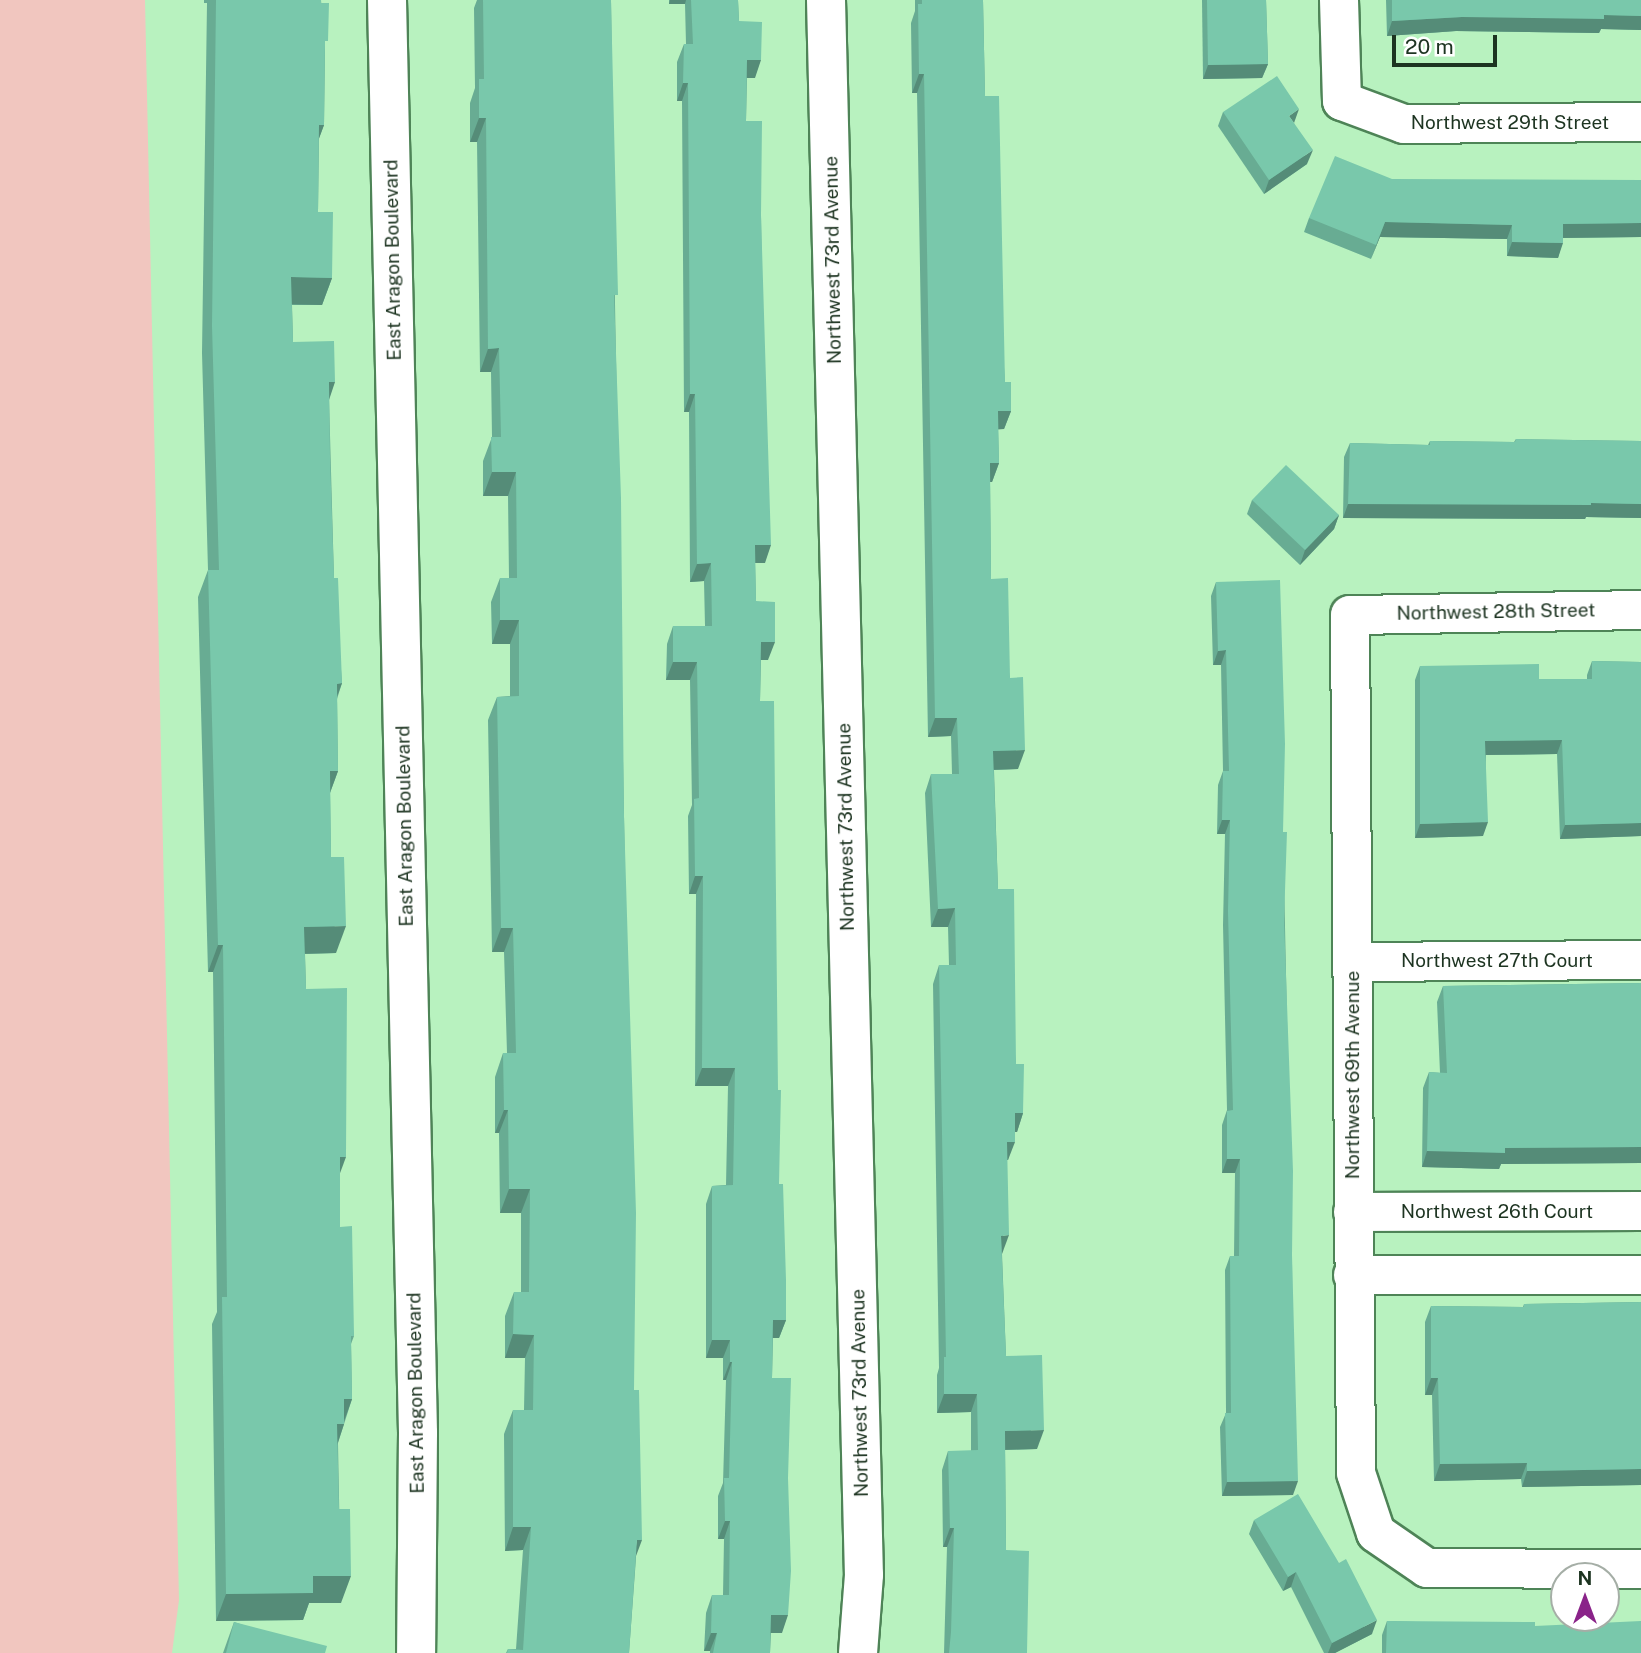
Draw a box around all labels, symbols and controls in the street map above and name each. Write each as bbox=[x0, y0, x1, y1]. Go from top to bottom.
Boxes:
scale bar bbox=[1396, 21, 1501, 65]
text: 20 m bbox=[1405, 34, 1454, 59]
street label: Northwest 29th Street bbox=[1411, 112, 1609, 134]
street label: Northwest 73rd Avenue bbox=[820, 156, 846, 364]
street label: East Aragon Boulevard bbox=[380, 159, 406, 361]
street label: Northwest 28th Street bbox=[1396, 599, 1596, 625]
street label: Northwest 73rd Avenue bbox=[833, 723, 859, 931]
street label: East Aragon Boulevard bbox=[392, 725, 418, 927]
street label: Northwest 27th Court bbox=[1401, 950, 1593, 972]
street label: Northwest 69th Avenue bbox=[1342, 971, 1364, 1179]
street label: Northwest 26th Court bbox=[1401, 1201, 1593, 1223]
street label: Northwest 73rd Avenue bbox=[847, 1289, 873, 1497]
street label: East Aragon Boulevard bbox=[403, 1292, 429, 1494]
north arrow bbox=[1550, 1562, 1620, 1632]
text: N bbox=[1578, 1567, 1592, 1589]

